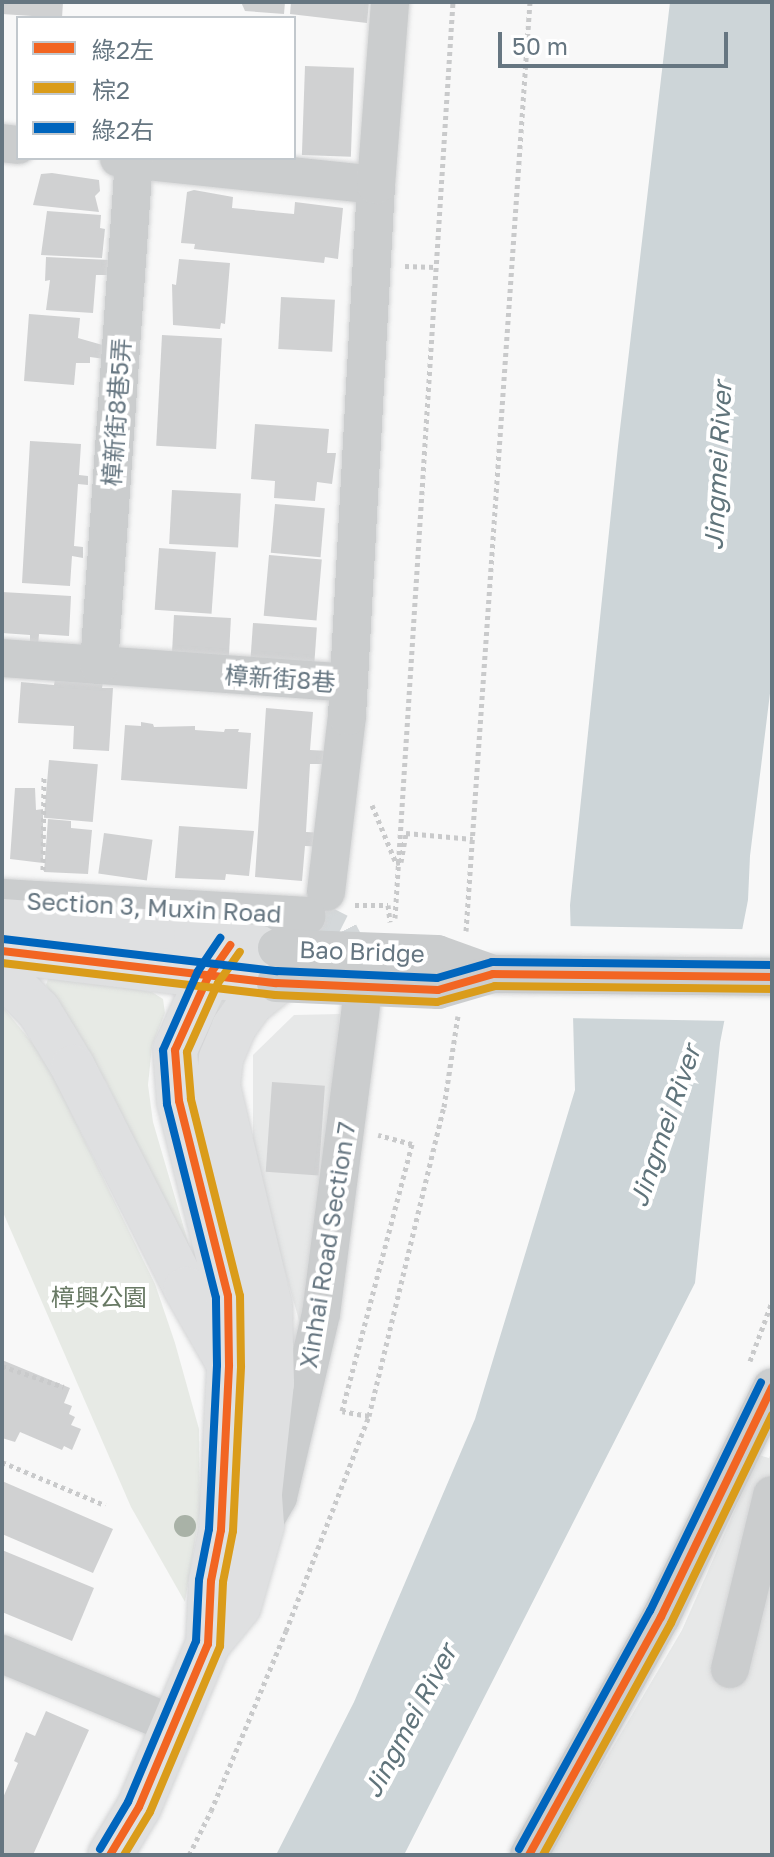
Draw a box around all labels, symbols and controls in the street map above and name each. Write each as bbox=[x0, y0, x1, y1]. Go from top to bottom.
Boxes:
legend bbox=[16, 16, 296, 160]
scale bar bbox=[502, 16, 732, 66]
text: 50 m bbox=[512, 31, 568, 60]
text: 綠2左 bbox=[92, 35, 154, 64]
text: 棕2 bbox=[92, 75, 130, 104]
text: 綠2右 bbox=[92, 115, 154, 144]
street label: 樟新街8巷5弄 bbox=[96, 337, 136, 487]
water label: Jingmei River bbox=[698, 381, 738, 551]
street label: 樟新街8巷 bbox=[224, 660, 336, 696]
street label: Section 3, Muxin Road bbox=[26, 886, 282, 928]
street label: Bao Bridge bbox=[299, 934, 425, 968]
water label: Jingmei River bbox=[623, 1041, 707, 1211]
street label: Xinhai Road Section 7 bbox=[293, 1120, 361, 1370]
park label: 樟興公園 bbox=[51, 1283, 147, 1311]
water label: Jingmei River bbox=[357, 1639, 463, 1803]

